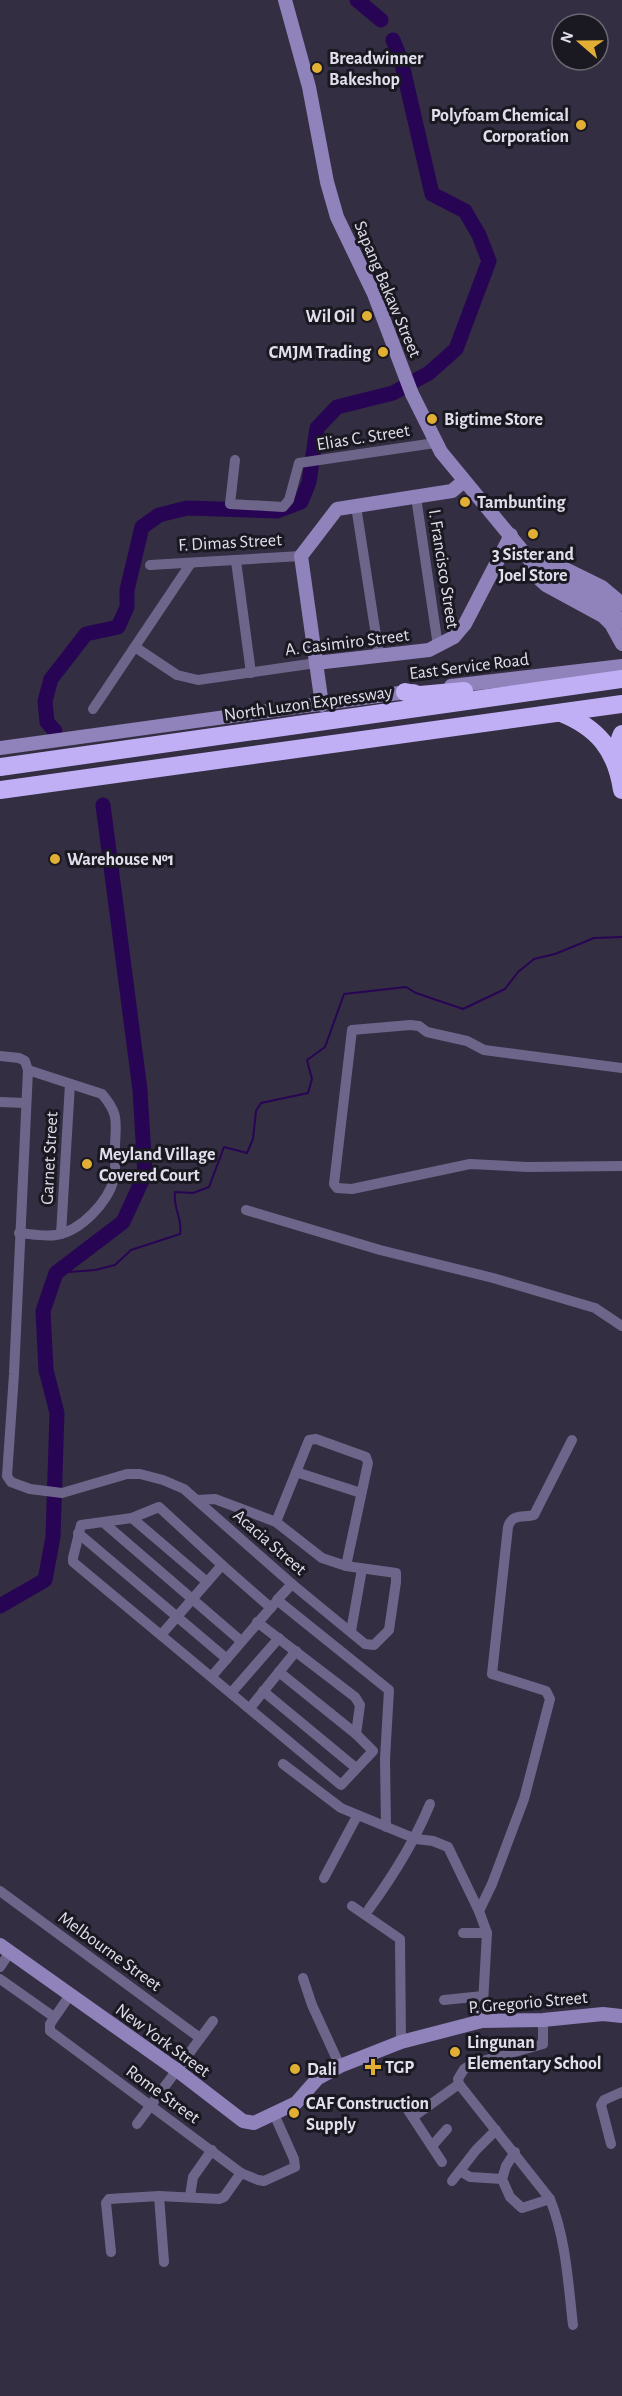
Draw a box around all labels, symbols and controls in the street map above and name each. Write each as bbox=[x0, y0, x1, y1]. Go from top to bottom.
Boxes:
north arrow bbox=[550, 12, 610, 72]
text: N bbox=[557, 29, 576, 45]
place label: Breadwinner Bakeshop bbox=[329, 50, 424, 89]
marker: Breadwinner Bakeshop bbox=[310, 61, 324, 75]
place label: Polyfoam Chemical Corporation bbox=[431, 107, 569, 146]
marker: Polyfoam Chemical Corporation bbox=[574, 118, 588, 132]
street label: Sapang Bakaw Street bbox=[350, 219, 424, 360]
place label: Wil Oil bbox=[306, 308, 355, 326]
marker: Wil Oil bbox=[360, 309, 374, 323]
place label: CMJM Trading bbox=[269, 344, 372, 362]
marker: CMJM Trading bbox=[376, 345, 390, 359]
place label: Bigtime Store bbox=[444, 411, 543, 429]
marker: Bigtime Store bbox=[425, 412, 439, 426]
street label: Elias C. Street bbox=[315, 422, 411, 454]
place label: Tambunting bbox=[477, 494, 567, 512]
marker: Tambunting bbox=[458, 495, 472, 509]
street label: I. Francisco Street bbox=[425, 508, 461, 630]
marker: 3 Sister and Joel Store bbox=[526, 527, 540, 541]
street label: F. Dimas Street bbox=[178, 531, 283, 555]
place label: 3 Sister and Joel Store bbox=[492, 546, 575, 585]
street label: A. Casimiro Street bbox=[284, 626, 410, 660]
street label: East Service Road bbox=[408, 651, 530, 683]
street label: North Luzon Expressway bbox=[223, 683, 394, 725]
place label: Warehouse №1 bbox=[67, 851, 174, 869]
marker: Warehouse №1 bbox=[48, 852, 62, 866]
street label: Garnet Street bbox=[39, 1111, 61, 1205]
place label: Meyland Village Covered Court bbox=[99, 1146, 215, 1185]
marker: Meyland Village Covered Court bbox=[80, 1157, 94, 1171]
street label: Acacia Street bbox=[229, 1506, 309, 1579]
street label: Melbourne Street bbox=[55, 1909, 164, 1995]
street label: P. Gregorio Street bbox=[468, 1989, 589, 2017]
street label: New York Street bbox=[112, 2001, 213, 2081]
place label: Lingunan Elementary School bbox=[467, 2034, 602, 2073]
marker: Lingunan Elementary School bbox=[448, 2045, 462, 2059]
place label: TGP bbox=[385, 2059, 414, 2077]
marker: TGP bbox=[366, 2060, 380, 2074]
place label: Dali bbox=[307, 2061, 337, 2079]
street label: Rome Street bbox=[122, 2062, 203, 2128]
marker: Dali bbox=[288, 2062, 302, 2076]
place label: CAF Construction Supply bbox=[306, 2095, 429, 2134]
marker: CAF Construction Supply bbox=[287, 2106, 301, 2120]

